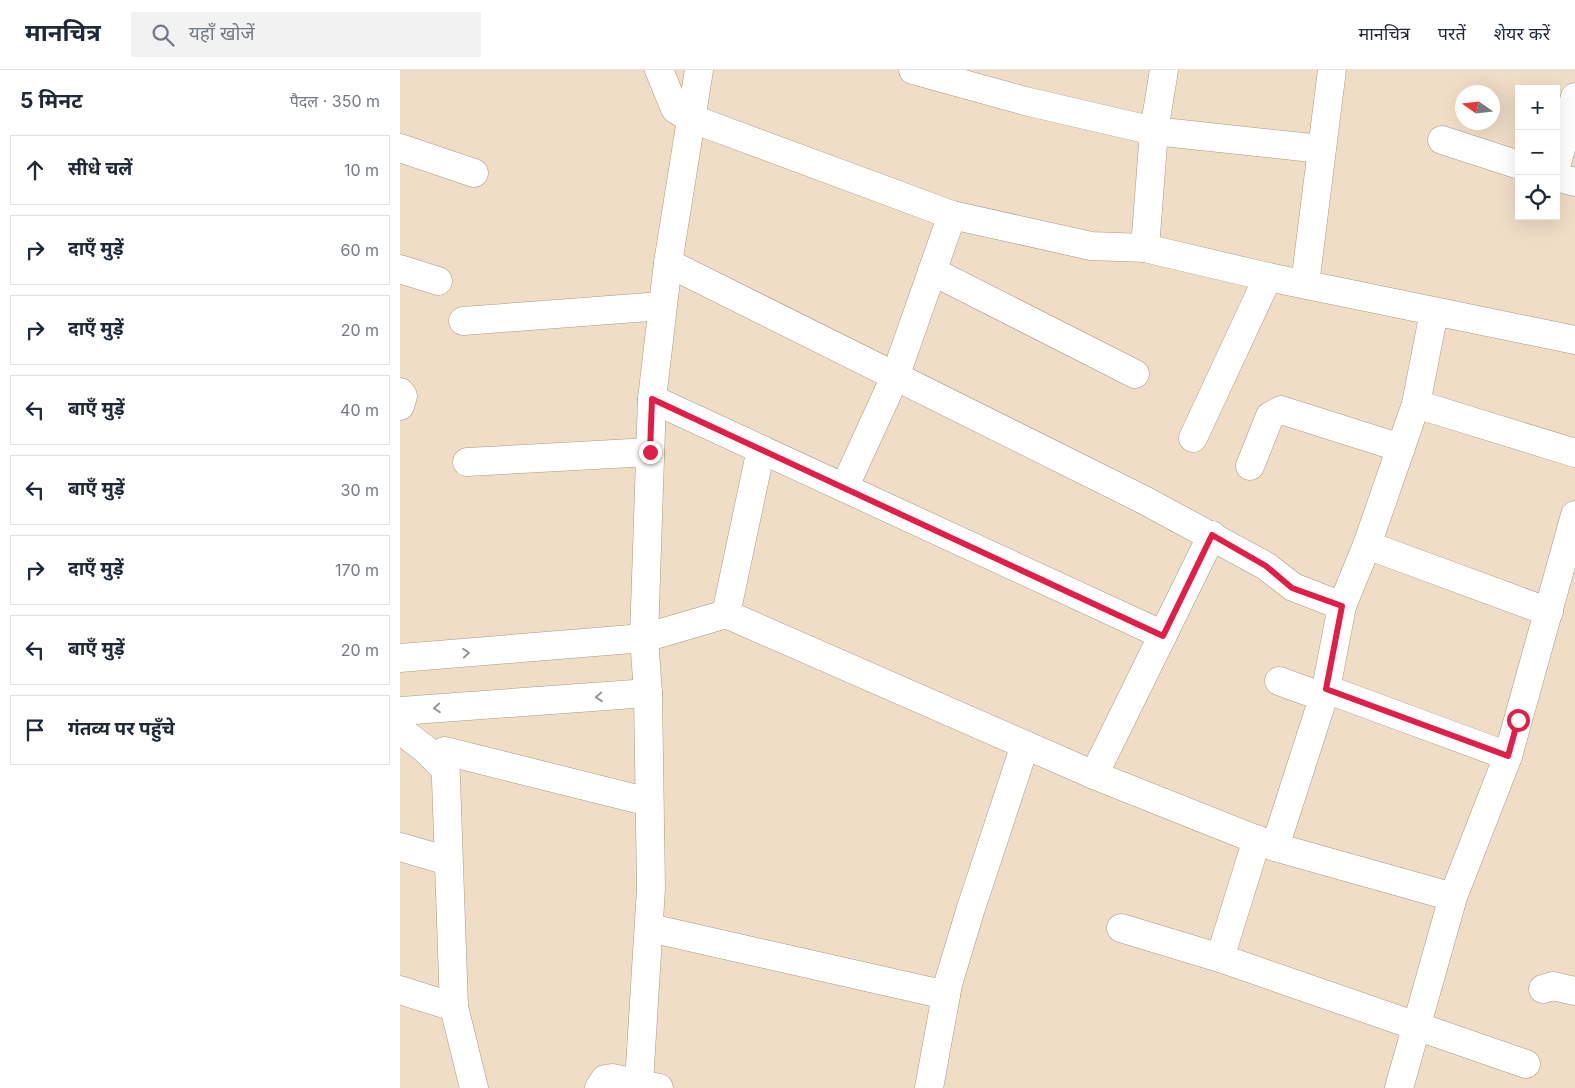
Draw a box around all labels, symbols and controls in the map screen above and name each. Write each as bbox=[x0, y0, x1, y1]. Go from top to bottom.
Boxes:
search box bbox=[131, 12, 481, 57]
text: मानचित्र bbox=[25, 18, 101, 47]
icon: search bbox=[149, 21, 177, 49]
text: यहाँ खोजें bbox=[189, 22, 255, 45]
text: मानचित्र bbox=[1358, 23, 1410, 44]
text: परतें bbox=[1438, 23, 1466, 44]
text: शेयर करें bbox=[1494, 23, 1550, 44]
north arrow bbox=[1455, 85, 1500, 130]
map controls bbox=[1515, 85, 1560, 220]
button: + bbox=[1515, 85, 1560, 130]
text: 5 मिनट bbox=[20, 88, 82, 113]
text: पैदल · 350 m bbox=[290, 91, 380, 111]
button: − bbox=[1515, 130, 1560, 175]
icon: ahead bbox=[21, 156, 49, 184]
text: सीधे चलें bbox=[68, 157, 132, 180]
text: 10 m bbox=[344, 160, 379, 180]
button: locate bbox=[1515, 175, 1560, 220]
icon: right bbox=[21, 236, 49, 264]
text: दाएँ मुड़ें bbox=[68, 237, 124, 260]
text: 60 m bbox=[340, 240, 379, 260]
icon: right bbox=[21, 316, 49, 344]
text: दाएँ मुड़ें bbox=[68, 317, 124, 340]
text: 20 m bbox=[341, 320, 379, 340]
icon: left bbox=[21, 396, 49, 424]
text: बाएँ मुड़ें bbox=[68, 397, 125, 420]
text: 40 m bbox=[340, 400, 379, 420]
route end bbox=[639, 441, 662, 464]
icon: left bbox=[21, 476, 49, 504]
text: बाएँ मुड़ें bbox=[68, 477, 125, 500]
text: 30 m bbox=[341, 480, 379, 500]
icon: right bbox=[21, 556, 49, 584]
text: दाएँ मुड़ें bbox=[68, 557, 124, 580]
text: 170 m bbox=[335, 560, 379, 580]
icon: left bbox=[21, 636, 49, 664]
text: बाएँ मुड़ें bbox=[68, 637, 125, 660]
text: 20 m bbox=[341, 640, 379, 660]
one-way arrow bbox=[462, 647, 470, 658]
one-way arrow bbox=[595, 691, 603, 702]
one-way arrow bbox=[433, 702, 441, 713]
route start bbox=[1507, 709, 1530, 732]
icon: arrive bbox=[21, 716, 49, 744]
text: गंतव्य पर पहुँचे bbox=[68, 717, 175, 740]

